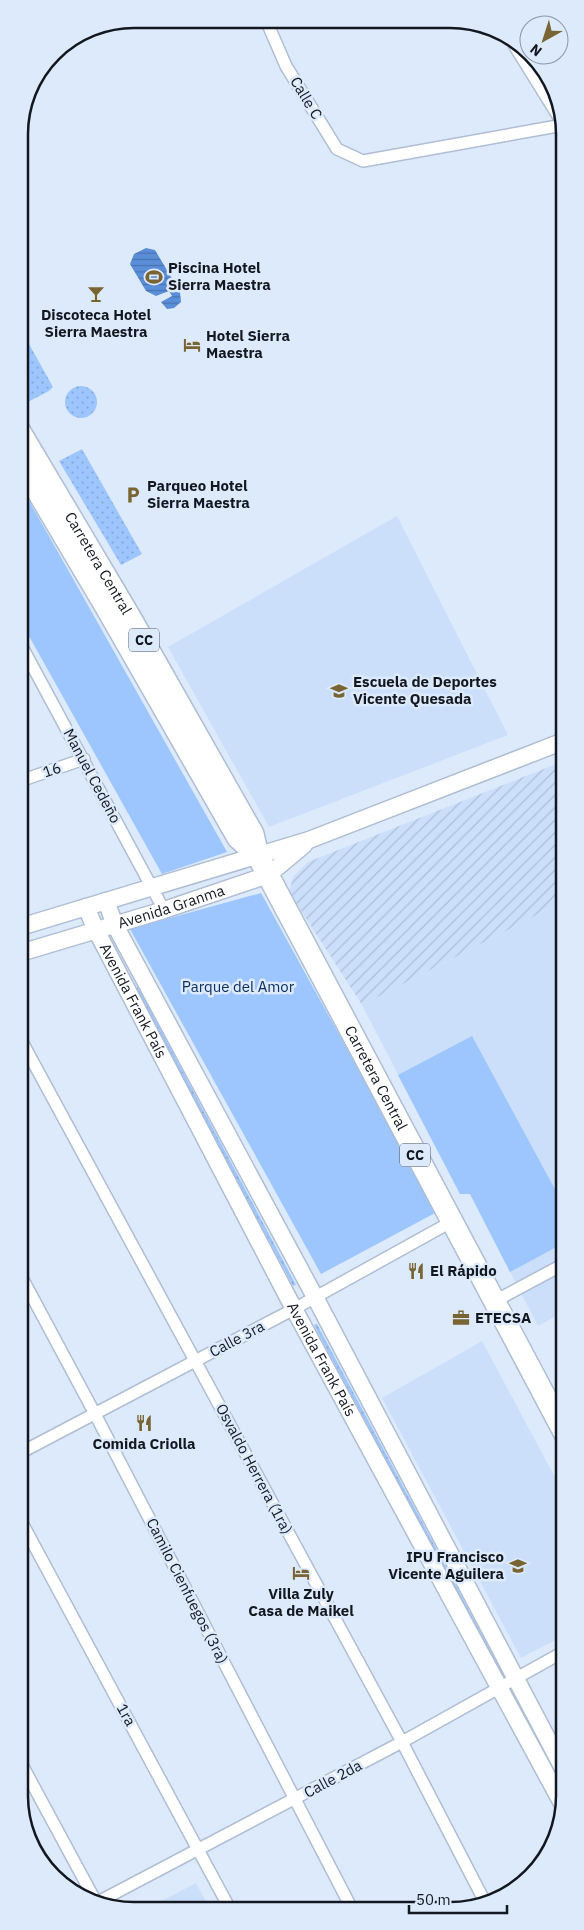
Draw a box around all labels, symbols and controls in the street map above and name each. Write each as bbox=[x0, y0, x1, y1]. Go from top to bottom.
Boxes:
north arrow bbox=[519, 15, 569, 65]
text: N bbox=[526, 40, 545, 60]
street label: Calle C bbox=[286, 73, 327, 123]
place label: Piscina Hotel Sierra Maestra bbox=[168, 258, 271, 294]
sports icon: Piscina Hotel Sierra Maestra bbox=[144, 267, 164, 287]
bar icon: Discoteca Hotel Sierra Maestra bbox=[86, 284, 106, 304]
place label: Discoteca Hotel Sierra Maestra bbox=[41, 305, 152, 341]
place label: Hotel Sierra Maestra bbox=[206, 326, 290, 362]
hotel icon: Hotel Sierra Maestra bbox=[182, 335, 202, 355]
place label: Parqueo Hotel Sierra Maestra bbox=[147, 476, 250, 512]
parking icon: Parqueo Hotel Sierra Maestra bbox=[123, 485, 143, 505]
street label: Carretera Central bbox=[61, 508, 136, 618]
road number: CC bbox=[129, 628, 159, 652]
place label: Escuela de Deportes Vicente Quesada bbox=[353, 672, 497, 708]
school or university icon: Escuela de Deportes Vicente Quesada bbox=[329, 681, 349, 701]
street label: Manuel Cedeño bbox=[60, 725, 125, 826]
street label: 16 bbox=[40, 758, 63, 781]
street label: Avenida Granma bbox=[115, 880, 227, 932]
street label: Avenida Frank País bbox=[96, 940, 171, 1061]
park label: Parque del Amor bbox=[182, 977, 295, 996]
street label: Carretera Central bbox=[341, 1022, 412, 1134]
road number: CC bbox=[400, 1144, 430, 1166]
restaurant icon: El Rápido bbox=[406, 1261, 426, 1281]
place label: El Rápido bbox=[430, 1261, 497, 1280]
street label: Avenida Frank País bbox=[283, 1299, 360, 1420]
office icon: ETECSA bbox=[451, 1308, 471, 1328]
place label: ETECSA bbox=[475, 1308, 531, 1327]
street label: Calle 3ra bbox=[206, 1316, 268, 1361]
street label: Osvaldo Herrera (1ra) bbox=[212, 1400, 297, 1537]
restaurant icon: Comida Criolla bbox=[134, 1413, 154, 1433]
place label: Comida Criolla bbox=[92, 1434, 196, 1453]
street label: Camilo Cienfuegos (3ra) bbox=[142, 1515, 233, 1667]
place label: IPU Francisco Vicente Aguilera bbox=[388, 1547, 504, 1583]
school or university icon: IPU Francisco Vicente Aguilera bbox=[508, 1556, 528, 1576]
hotel icon: Villa Zuly Casa de Maikel bbox=[291, 1563, 311, 1583]
place label: Villa Zuly Casa de Maikel bbox=[248, 1584, 354, 1620]
street label: 1ra bbox=[113, 1700, 140, 1729]
street label: Calle 2da bbox=[301, 1755, 365, 1802]
scale bar bbox=[409, 1882, 506, 1914]
text: 50 m bbox=[416, 1890, 451, 1909]

